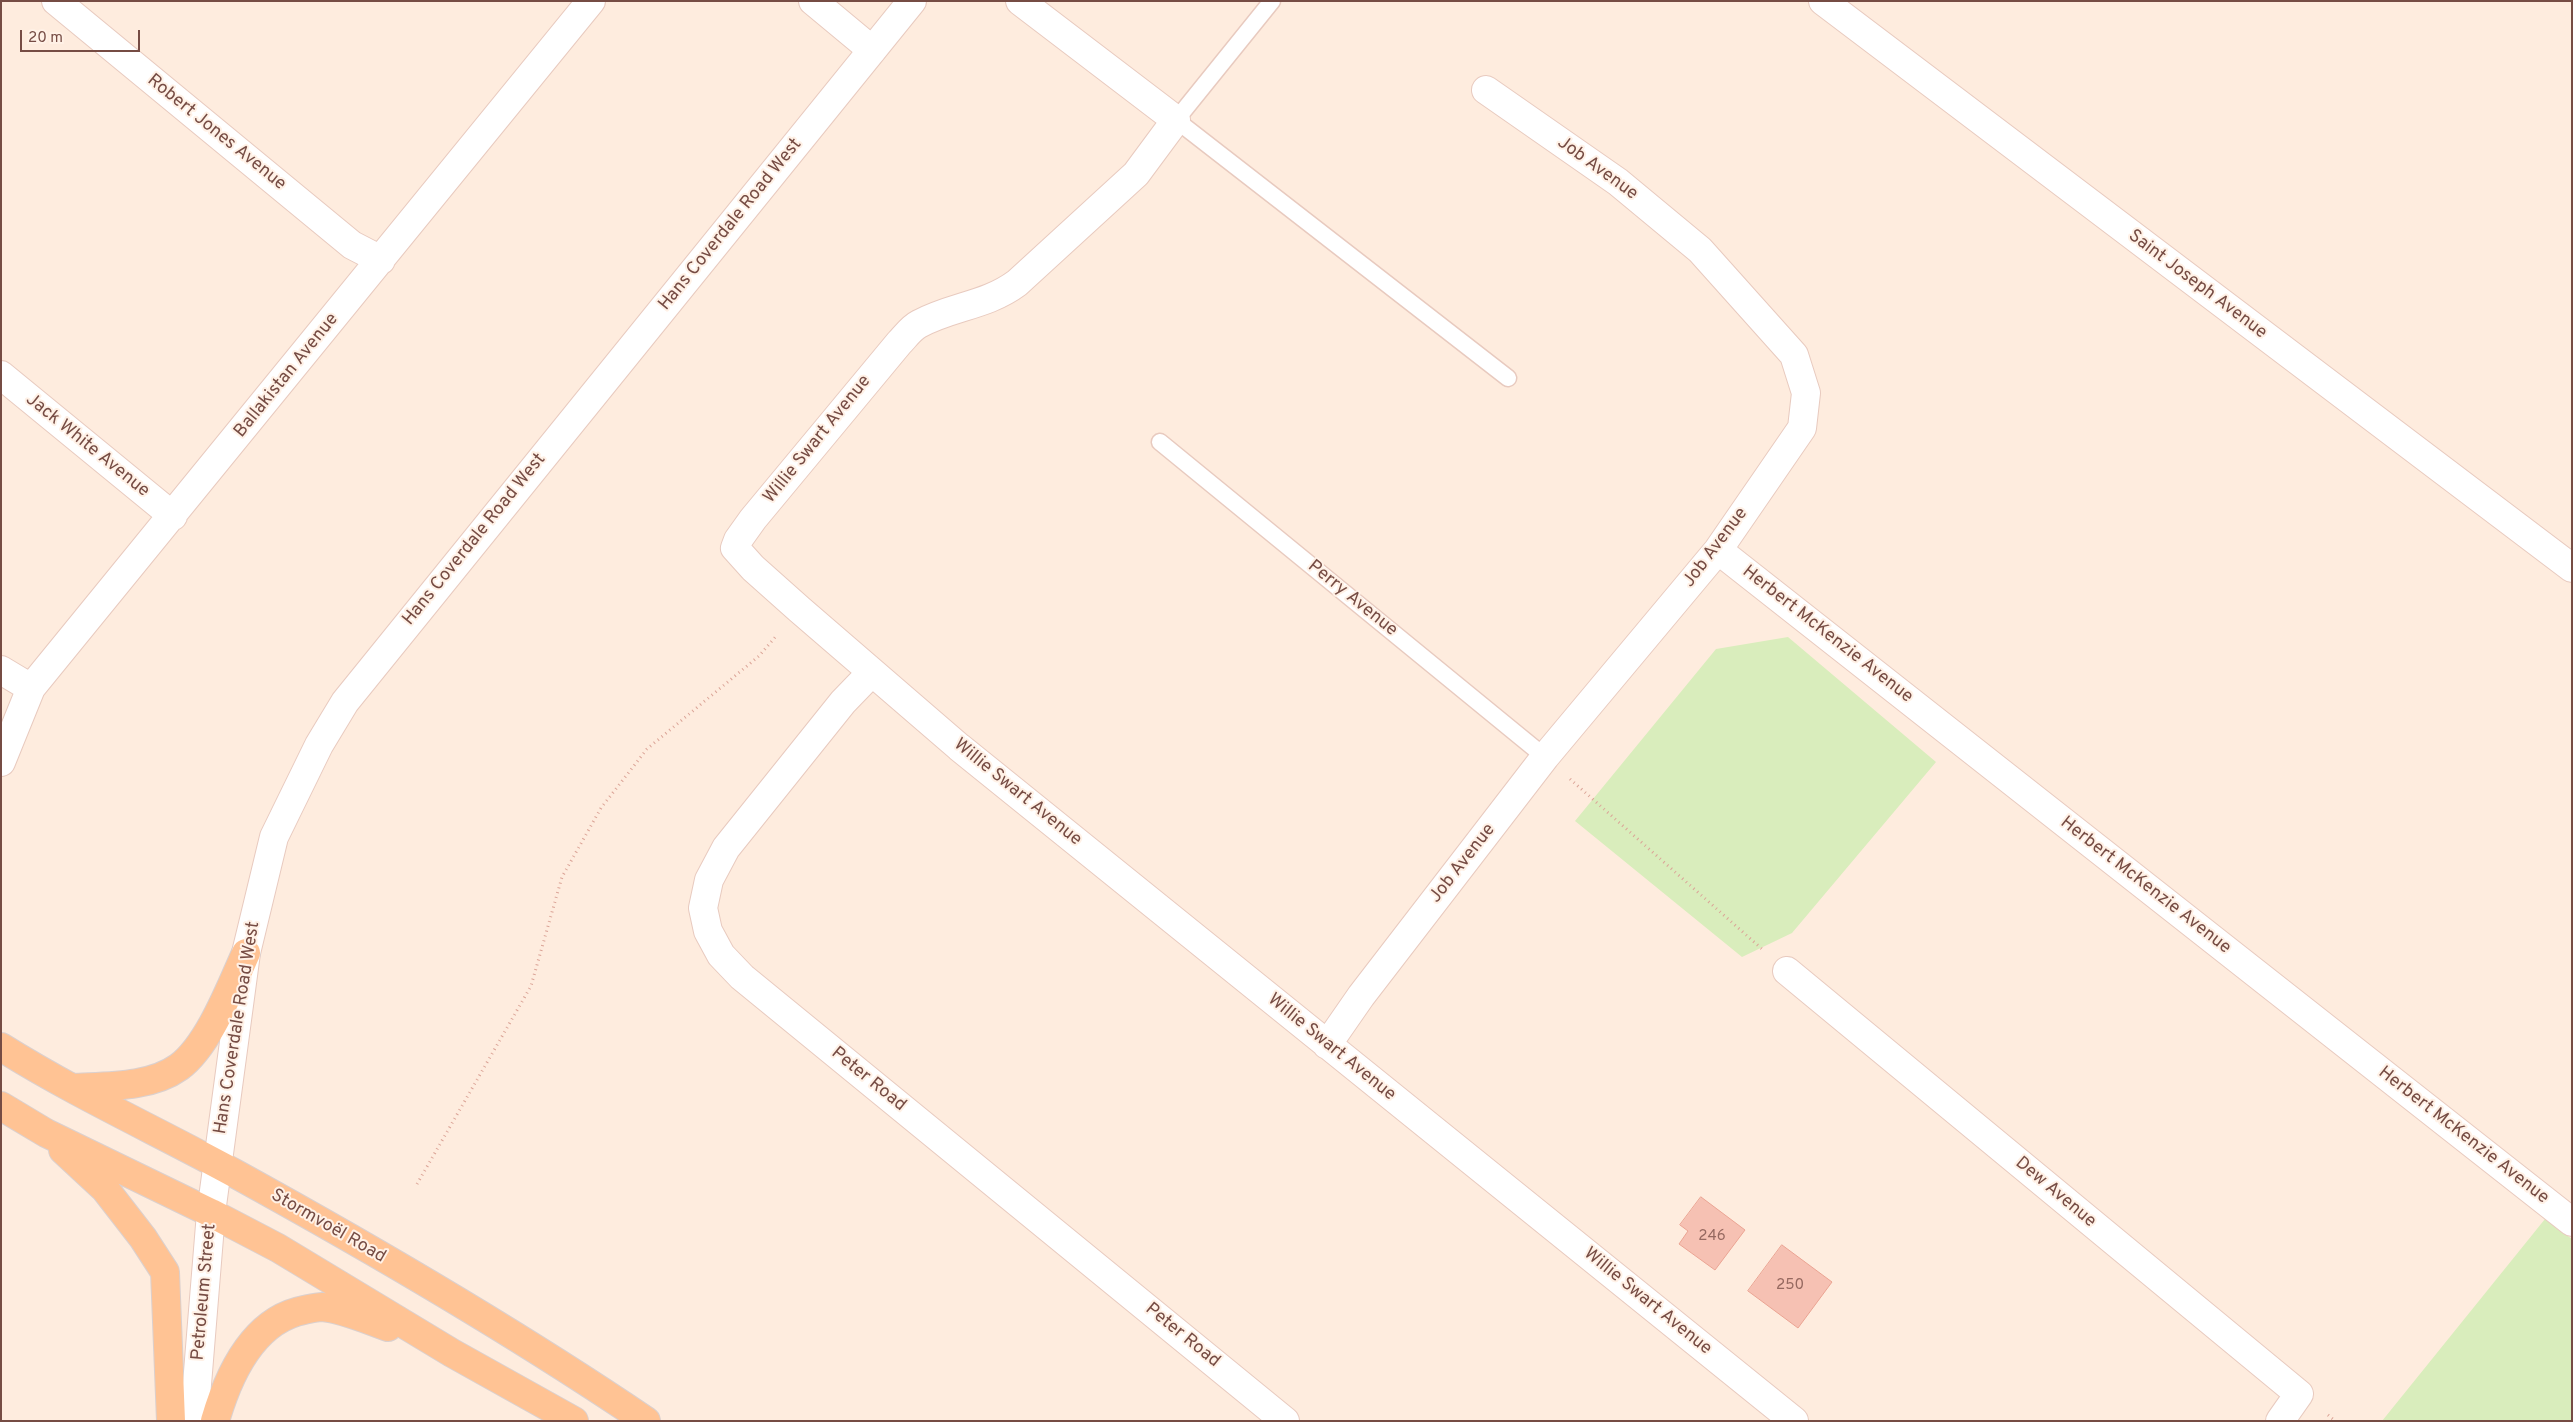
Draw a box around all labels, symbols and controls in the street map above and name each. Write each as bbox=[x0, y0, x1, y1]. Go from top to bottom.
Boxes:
scale bar bbox=[22, 20, 142, 52]
text: 20 m bbox=[28, 29, 63, 48]
street label: Robert Jones Avenue bbox=[142, 70, 290, 196]
street label: Job Avenue bbox=[1552, 133, 1642, 205]
street label: Hans Coverdale Road West bbox=[655, 135, 807, 315]
street label: Saint Joseph Avenue bbox=[2123, 226, 2271, 344]
street label: Ballakistan Avenue bbox=[230, 310, 344, 442]
street label: Willie Swart Avenue bbox=[760, 372, 876, 508]
street label: Jack White Avenue bbox=[21, 389, 153, 503]
street label: Hans Coverdale Road West bbox=[399, 450, 551, 630]
street label: Job Avenue bbox=[1679, 504, 1753, 592]
street label: Perry Avenue bbox=[1303, 556, 1401, 642]
street label: Herbert McKenzie Avenue bbox=[1737, 562, 1917, 708]
street label: Willie Swart Avenue bbox=[949, 735, 1085, 851]
street label: Herbert McKenzie Avenue bbox=[2055, 813, 2235, 959]
street label: Job Avenue bbox=[1425, 820, 1501, 908]
street label: Hans Coverdale Road West bbox=[210, 920, 266, 1136]
street label: Willie Swart Avenue bbox=[1263, 990, 1399, 1106]
street label: Peter Road bbox=[826, 1043, 910, 1117]
street label: Herbert McKenzie Avenue bbox=[2373, 1063, 2553, 1209]
street label: Dew Avenue bbox=[2010, 1153, 2100, 1233]
street label: Stormvoël Road bbox=[267, 1185, 389, 1269]
street label: Petroleum Street bbox=[188, 1223, 222, 1361]
house number: 246 bbox=[1698, 1228, 1726, 1246]
street label: Willie Swart Avenue bbox=[1579, 1244, 1715, 1360]
house number: 250 bbox=[1776, 1277, 1804, 1295]
street label: Peter Road bbox=[1140, 1299, 1224, 1373]

